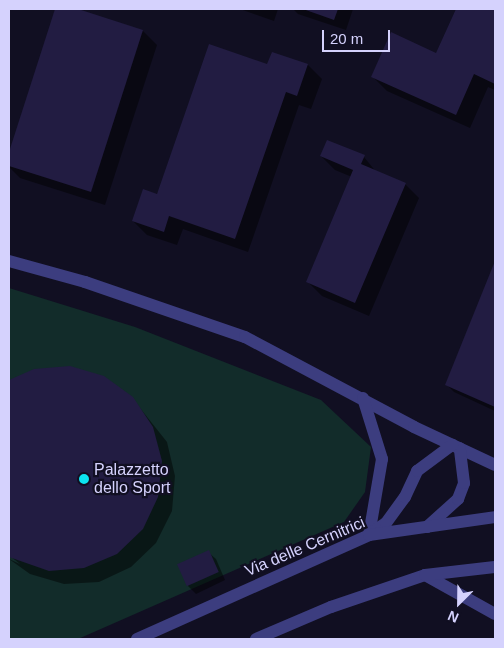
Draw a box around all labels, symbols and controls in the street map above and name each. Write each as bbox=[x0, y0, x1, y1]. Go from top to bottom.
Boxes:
scale bar bbox=[324, 20, 392, 52]
text: 20 m bbox=[330, 30, 363, 47]
place label: Palazzetto dello Sport bbox=[94, 460, 170, 498]
marker: Palazzetto dello Sport bbox=[78, 473, 90, 485]
street label: Via delle Cernitrici bbox=[242, 513, 368, 581]
north arrow bbox=[434, 578, 484, 628]
text: N bbox=[445, 607, 461, 626]

